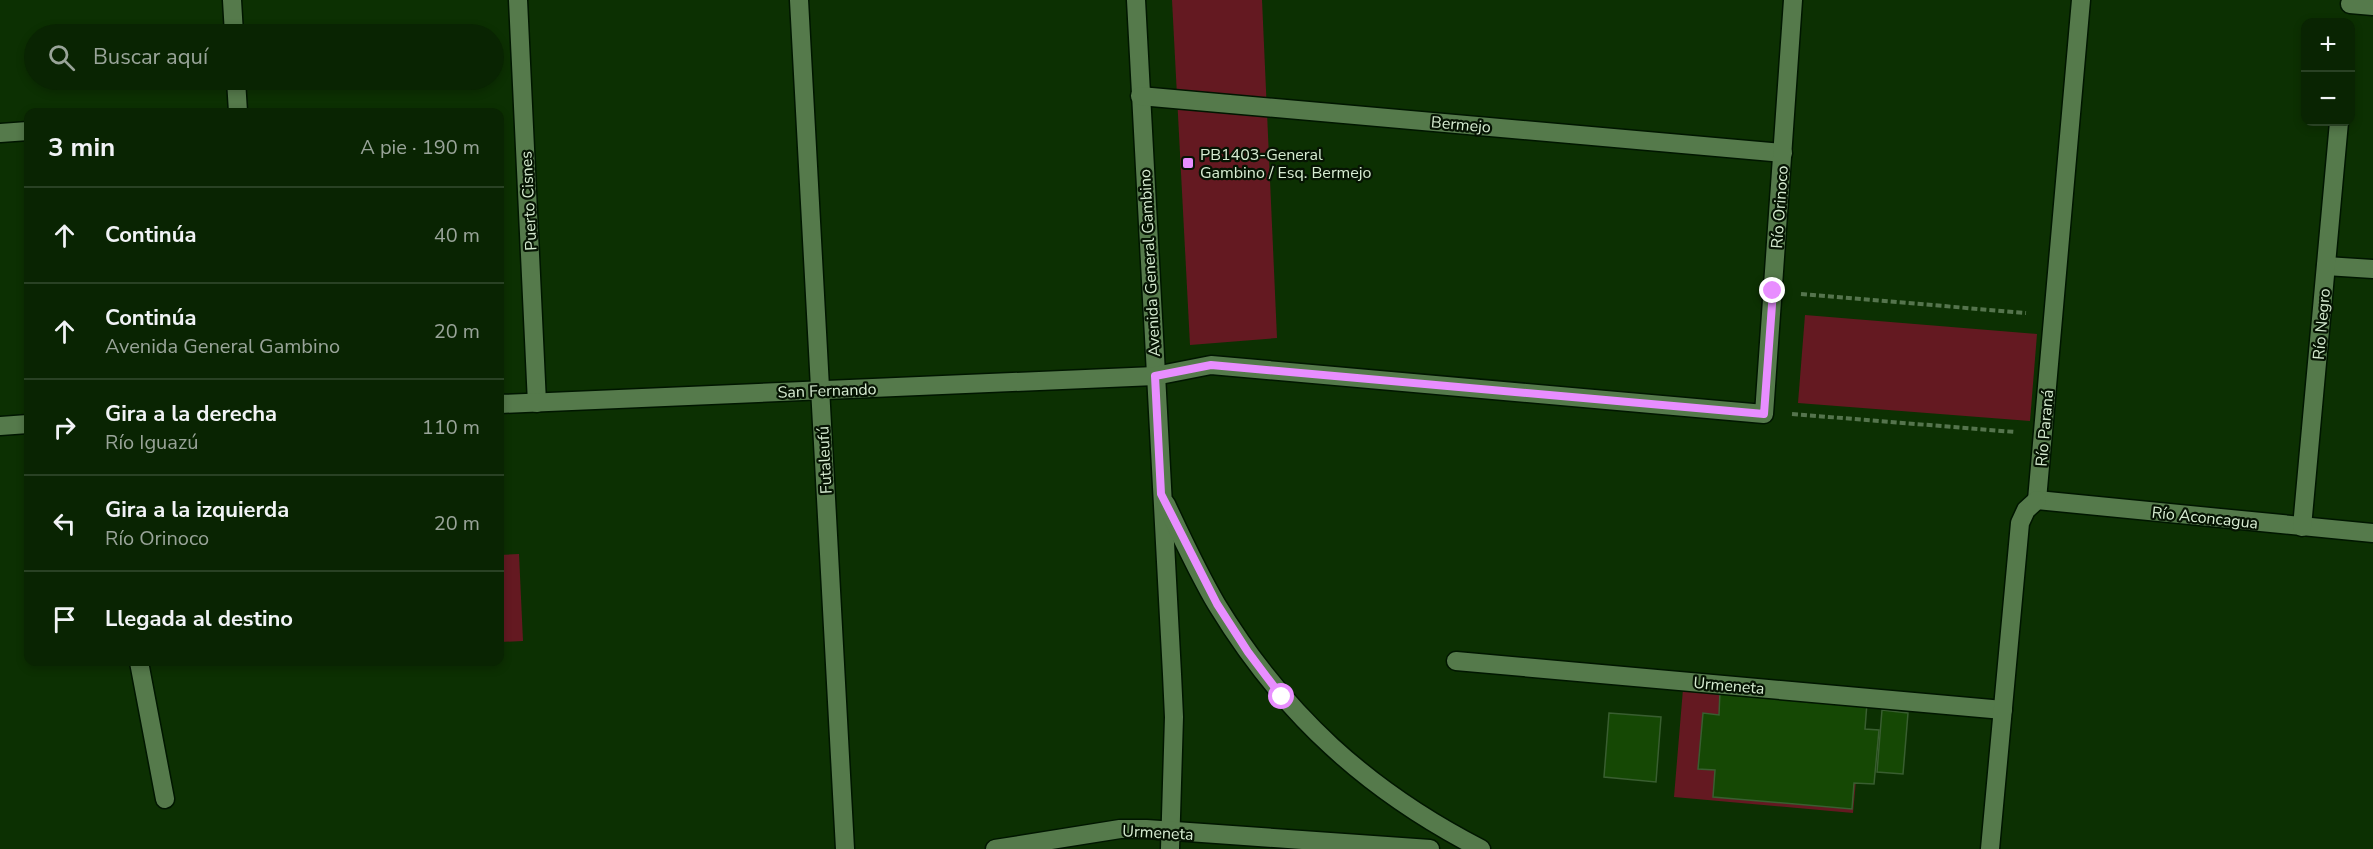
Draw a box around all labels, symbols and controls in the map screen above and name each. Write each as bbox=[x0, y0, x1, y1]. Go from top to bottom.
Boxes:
map controls bbox=[2301, 18, 2355, 126]
button: + bbox=[2301, 18, 2355, 72]
search box bbox=[24, 24, 504, 90]
icon: search bbox=[45, 41, 78, 74]
text: Buscar aquí bbox=[93, 42, 208, 72]
button: − bbox=[2301, 72, 2355, 126]
street label: Bermejo bbox=[1430, 111, 1492, 139]
text: 3 min bbox=[48, 130, 115, 165]
text: A pie · 190 m bbox=[360, 134, 480, 161]
place label: PB1403-General Gambino / Esq. Bermejo bbox=[1200, 144, 1372, 184]
street label: Puerto Cisnes bbox=[515, 151, 543, 251]
marker: PB1403-General Gambino / Esq. Bermejo bbox=[1181, 156, 1195, 170]
street label: Río Orinoco bbox=[1766, 165, 1794, 249]
street label: Avenida General Gambino bbox=[1134, 168, 1166, 357]
icon: ahead bbox=[48, 219, 81, 252]
text: Continúa bbox=[105, 220, 196, 250]
text: 40 m bbox=[434, 222, 480, 249]
route end bbox=[1759, 277, 1785, 303]
street label: Río Negro bbox=[2308, 287, 2336, 361]
text: Continúa bbox=[105, 303, 196, 333]
icon: ahead bbox=[48, 315, 81, 348]
text: 20 m bbox=[434, 318, 480, 345]
text: Avenida General Gambino bbox=[105, 333, 340, 360]
street label: San Fernando bbox=[777, 378, 877, 404]
street label: Río Paraná bbox=[2031, 389, 2059, 468]
text: Gira a la derecha bbox=[105, 399, 277, 429]
icon: right bbox=[48, 411, 81, 444]
text: 110 m bbox=[422, 414, 480, 441]
street label: Futaleufú bbox=[812, 425, 838, 495]
text: Río Iguazú bbox=[105, 429, 198, 456]
text: Gira a la izquierda bbox=[105, 495, 289, 525]
street label: Río Aconcagua bbox=[2151, 501, 2259, 535]
icon: left bbox=[48, 507, 81, 540]
text: 20 m bbox=[434, 510, 480, 537]
text: Río Orinoco bbox=[105, 525, 209, 552]
icon: arrive bbox=[48, 603, 81, 636]
text: Llegada al destino bbox=[105, 604, 293, 634]
street label: Urmeneta bbox=[1692, 672, 1765, 700]
route start bbox=[1268, 683, 1294, 709]
street label: Urmeneta bbox=[1122, 820, 1194, 846]

